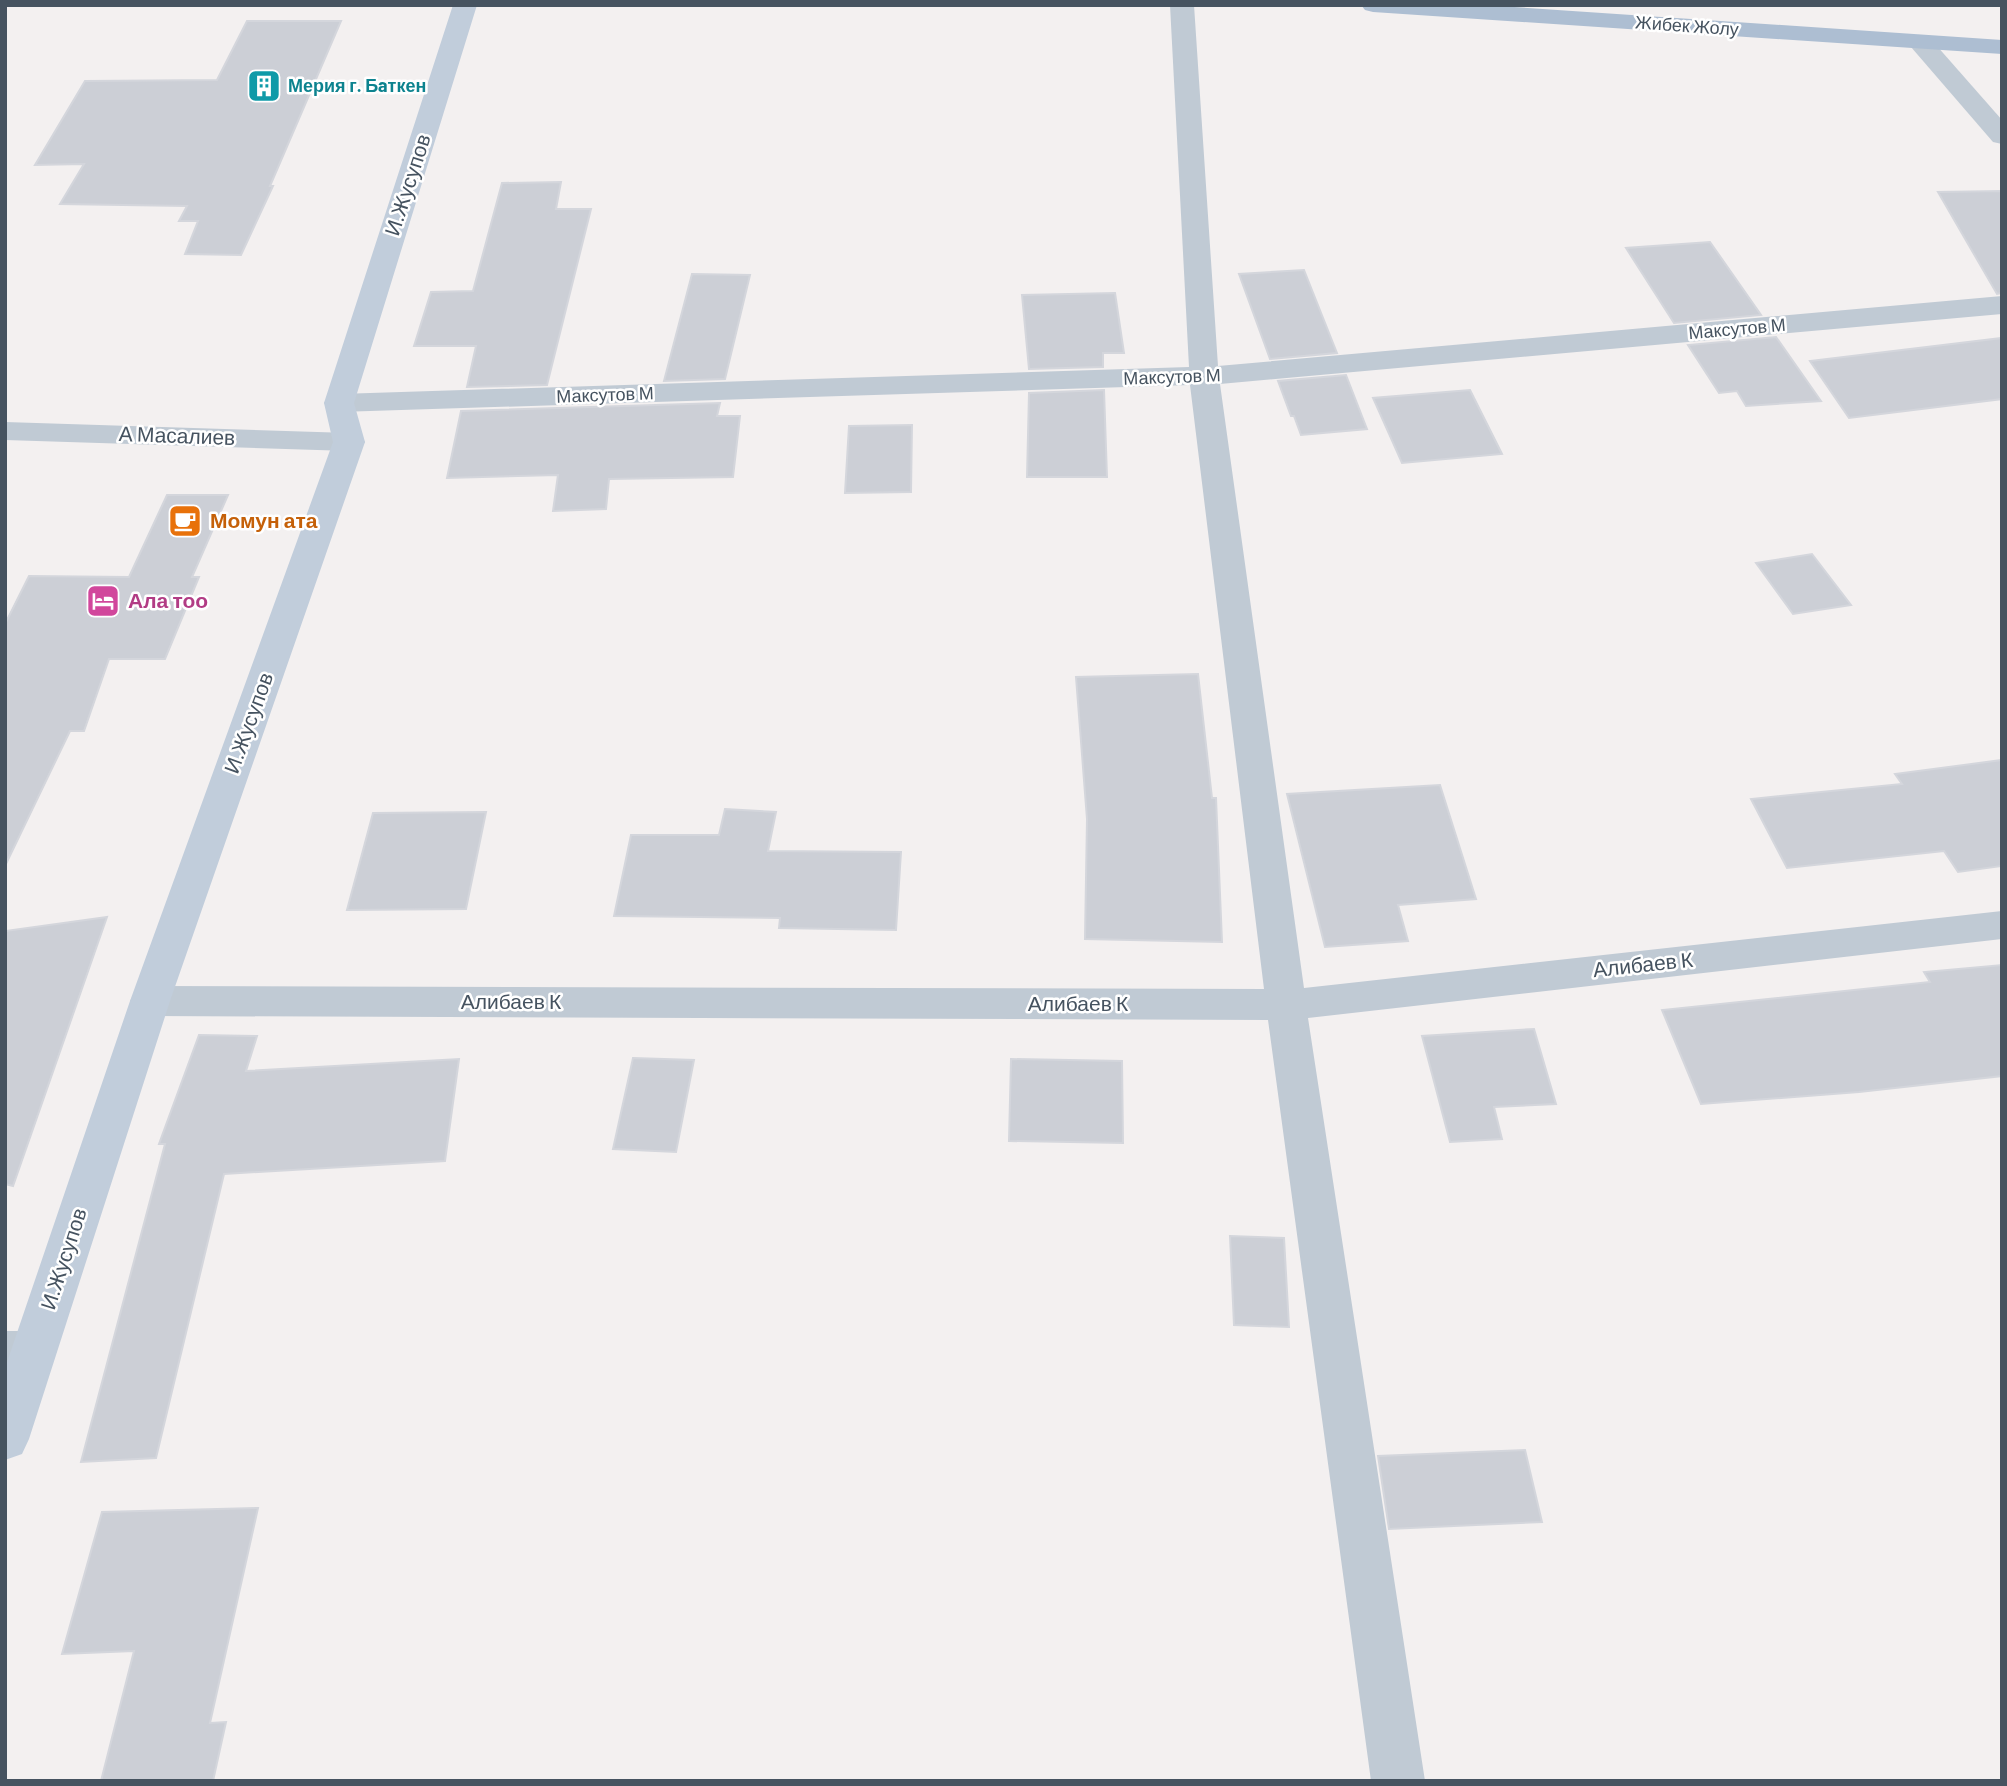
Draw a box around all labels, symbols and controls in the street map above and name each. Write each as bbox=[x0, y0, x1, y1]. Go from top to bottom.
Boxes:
street label: Жибек Жолу bbox=[1635, 10, 1740, 40]
building icon: Мерия г. Бaткен bbox=[245, 67, 283, 105]
place label: Мерия г. Бaткен bbox=[288, 74, 426, 96]
street label: И.Жусупов bbox=[378, 130, 435, 239]
street label: Максутов М bbox=[1687, 313, 1786, 343]
street label: Максутов М bbox=[1123, 363, 1221, 389]
street label: Максутов М bbox=[556, 381, 654, 407]
street label: А Масалиев bbox=[118, 420, 236, 449]
cafe icon: Момун ата bbox=[166, 502, 204, 540]
place label: Момун ата bbox=[210, 507, 318, 532]
hotel icon: Ала тоо bbox=[84, 582, 122, 620]
place label: Ала тоо bbox=[128, 587, 208, 612]
street label: И.Жусупов bbox=[218, 669, 277, 776]
street label: Алибаев К bbox=[1592, 946, 1695, 981]
street label: Алибаев К bbox=[461, 988, 562, 1013]
street label: Алибаев К bbox=[1028, 990, 1129, 1015]
street label: И.Жусупов bbox=[34, 1204, 91, 1313]

